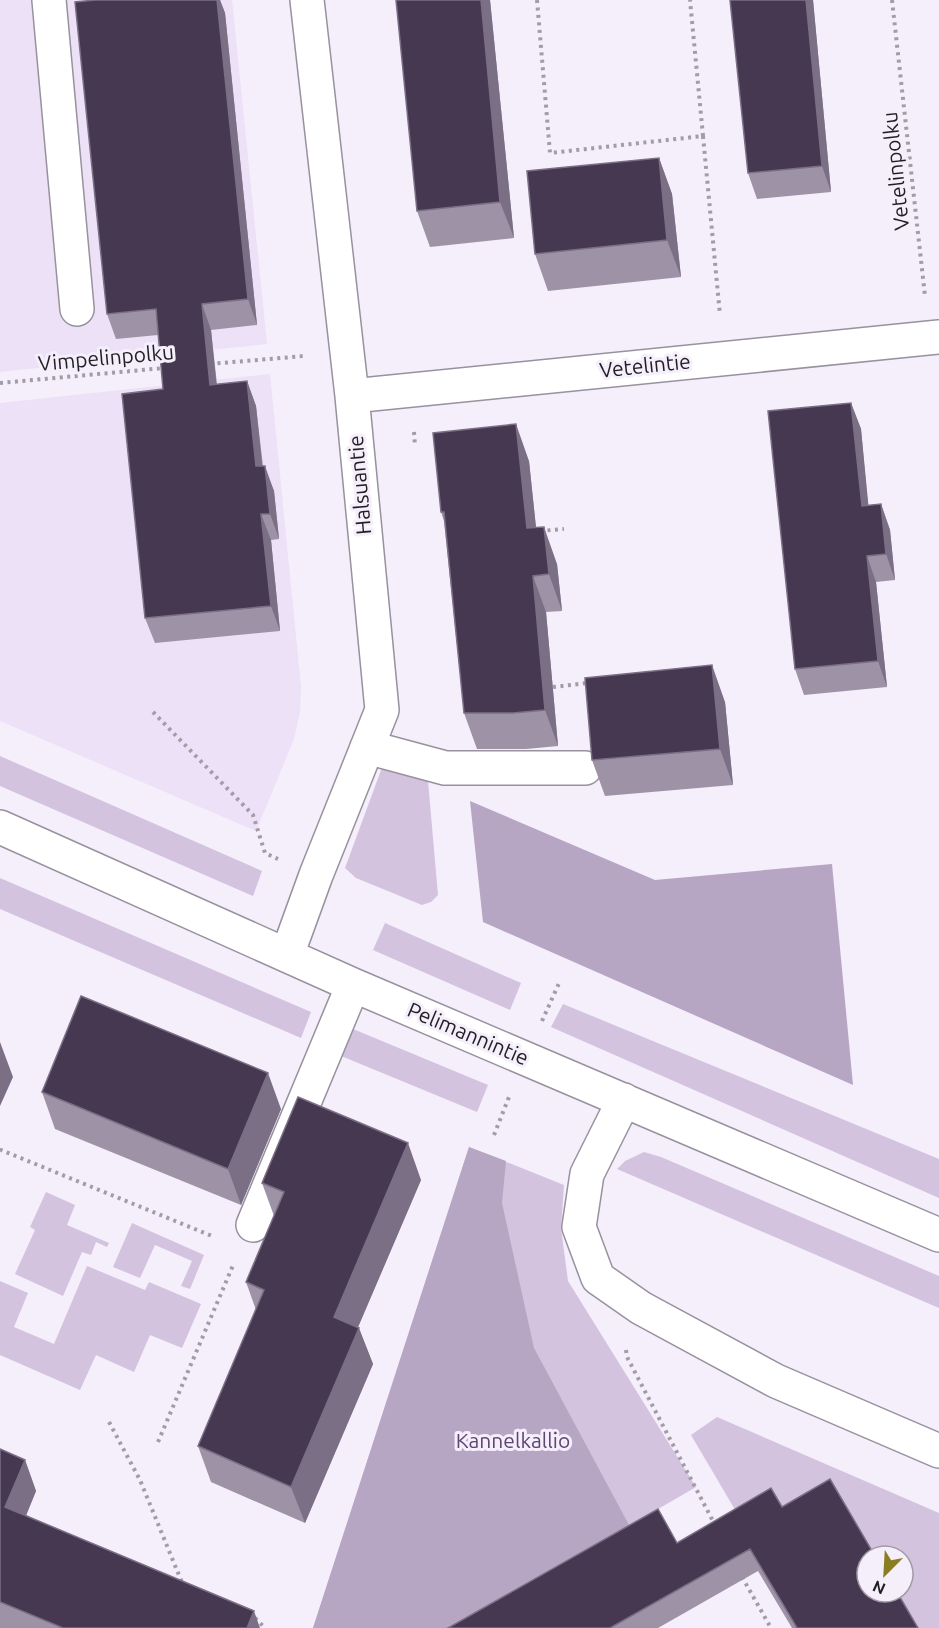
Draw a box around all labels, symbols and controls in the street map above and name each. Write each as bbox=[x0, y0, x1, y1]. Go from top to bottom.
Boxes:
street label: Vetelinpolku bbox=[877, 111, 913, 232]
street label: Vimpelinpolku bbox=[37, 339, 175, 375]
street label: Vetelintie bbox=[598, 348, 692, 382]
street label: Halsuantie bbox=[343, 434, 375, 536]
street label: Pelimannintie bbox=[404, 997, 533, 1069]
park label: Kannelkallio bbox=[456, 1428, 570, 1452]
north arrow bbox=[855, 1544, 915, 1604]
text: N bbox=[870, 1577, 888, 1598]

